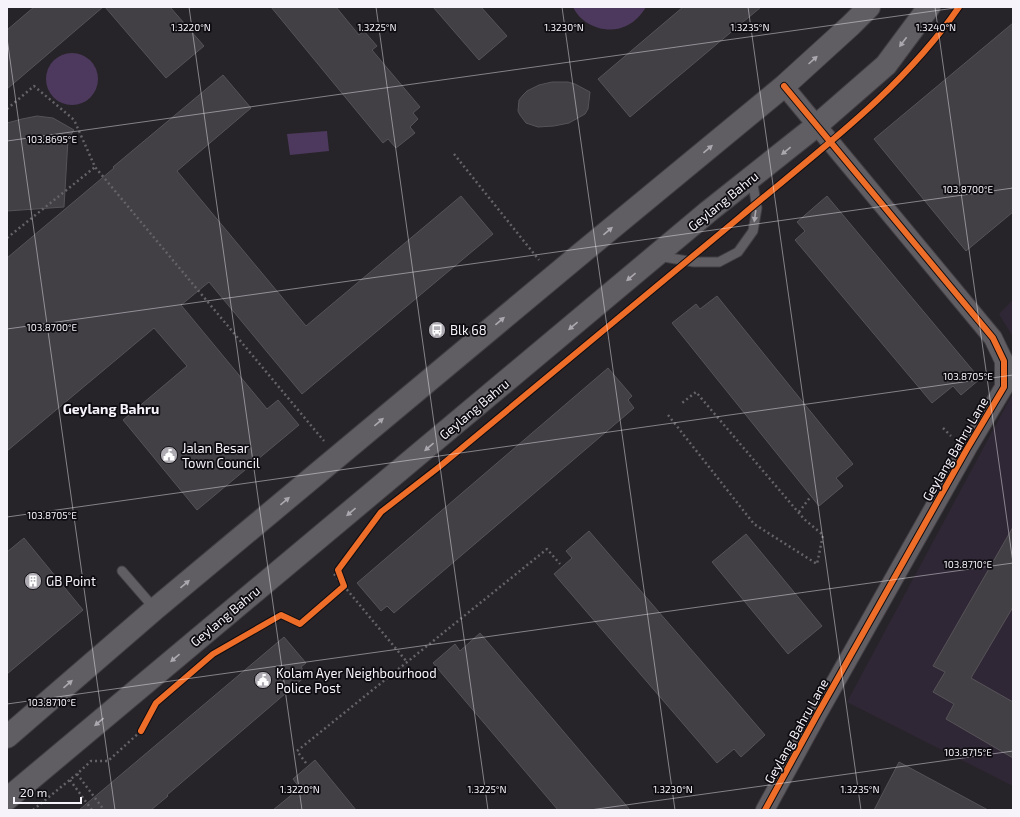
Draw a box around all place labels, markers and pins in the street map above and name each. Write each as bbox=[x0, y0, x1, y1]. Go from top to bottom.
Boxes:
bus stop icon: Blk 68 bbox=[427, 320, 447, 340]
place label: Blk 68 bbox=[450, 322, 487, 338]
place label: Jalan Besar Town Council bbox=[182, 440, 260, 471]
public building icon: Jalan Besar Town Council bbox=[159, 445, 179, 465]
building icon: GB Point bbox=[23, 571, 43, 591]
place label: GB Point bbox=[46, 573, 96, 589]
place label: Kolam Ayer Neighbourhood Police Post bbox=[276, 665, 437, 696]
public building icon: Kolam Ayer Neighbourhood Police Post bbox=[253, 670, 273, 690]

